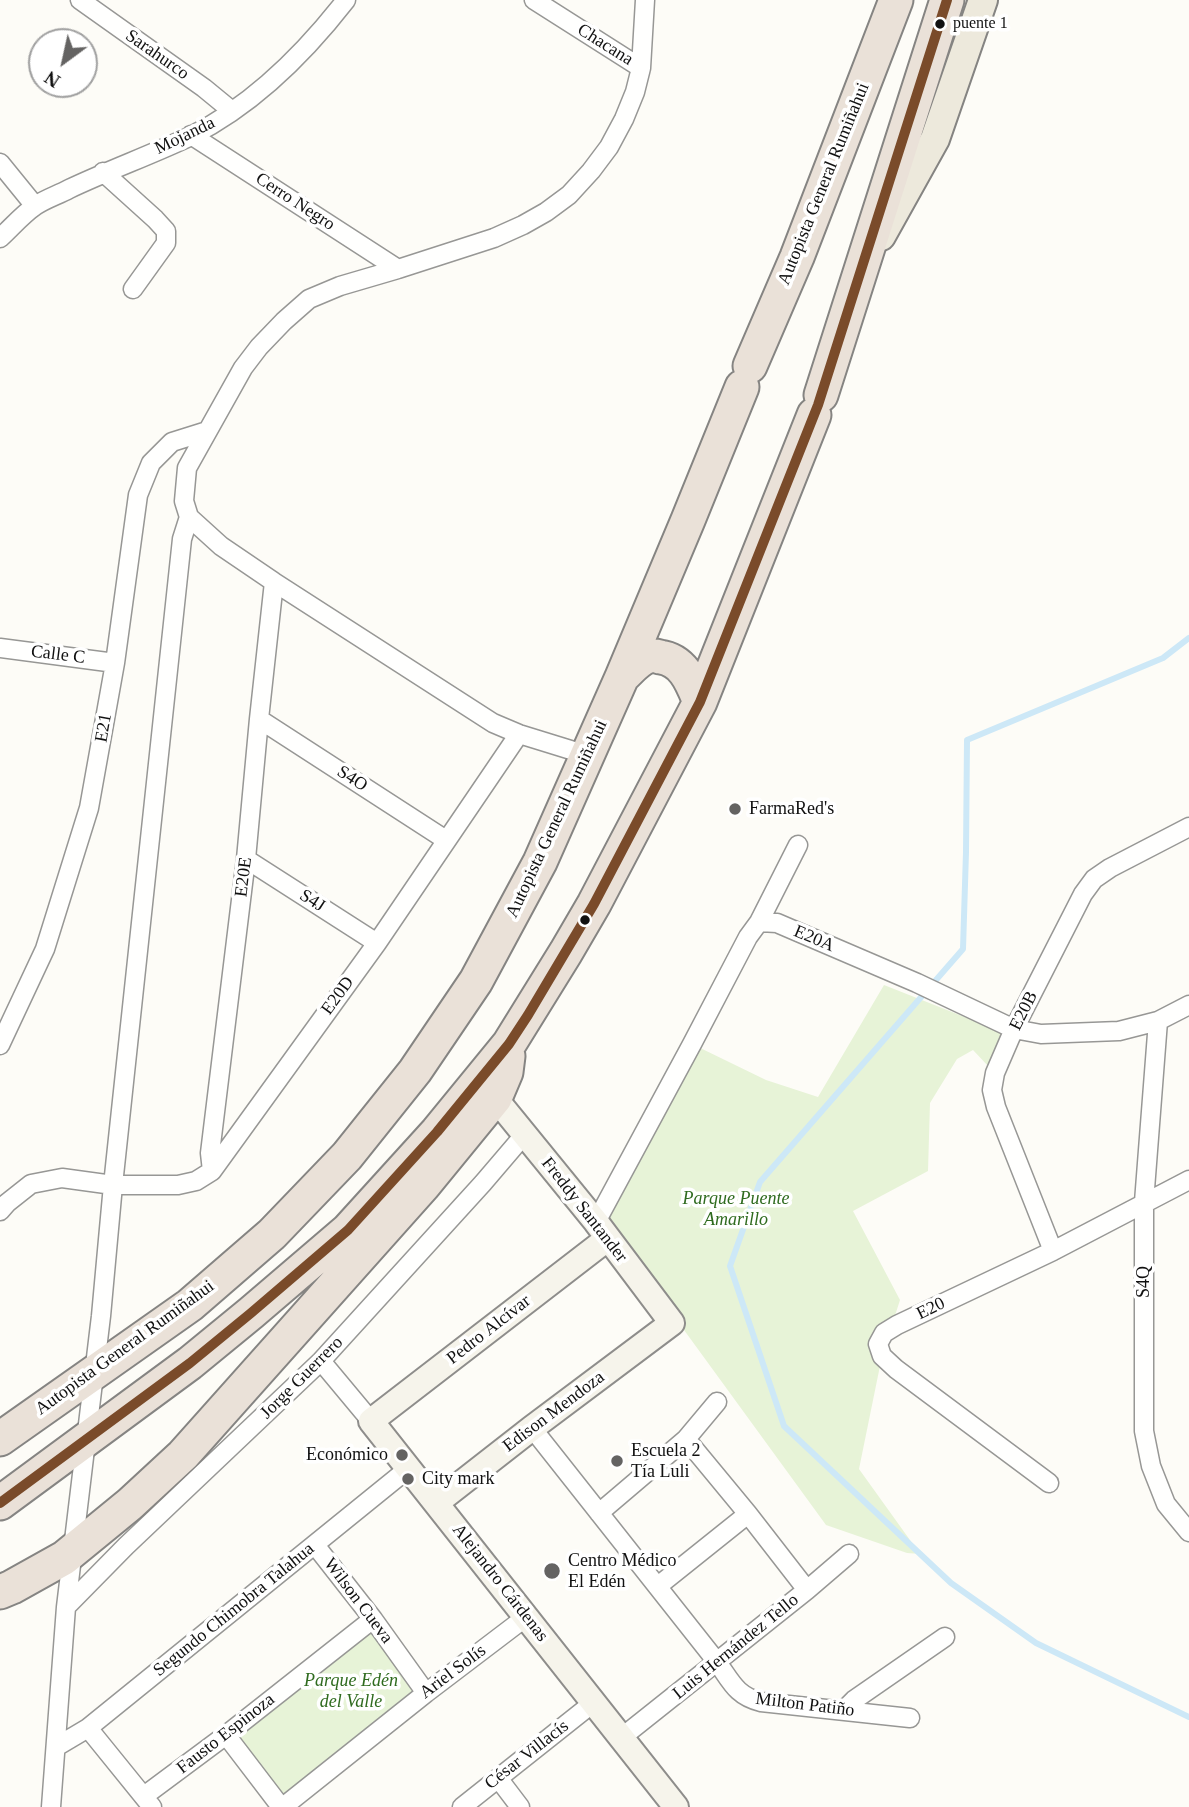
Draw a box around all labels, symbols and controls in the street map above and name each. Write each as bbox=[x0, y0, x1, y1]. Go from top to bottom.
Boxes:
place label: puente 1 bbox=[953, 14, 1008, 34]
marker: puente 1 bbox=[933, 17, 947, 31]
street label: Chacana bbox=[573, 19, 637, 71]
street label: Sarahurco bbox=[121, 25, 193, 85]
north arrow bbox=[28, 28, 98, 98]
text: N bbox=[41, 67, 64, 92]
street label: Autopista General Rumiñahui bbox=[774, 80, 874, 288]
street label: Mojanda bbox=[152, 112, 218, 160]
street label: Cerro Negro bbox=[251, 168, 339, 236]
street label: Calle C bbox=[30, 641, 86, 669]
street label: E21 bbox=[91, 712, 117, 744]
street label: Autopista General Rumiñahui bbox=[502, 717, 612, 921]
street label: S4O bbox=[333, 761, 371, 797]
place label: FarmaRed's bbox=[749, 798, 834, 820]
marker: FarmaRed's bbox=[727, 801, 743, 817]
street label: E20E bbox=[231, 856, 257, 898]
street label: S4J bbox=[295, 885, 329, 917]
unlabelled marker bbox=[578, 913, 592, 927]
street label: E20A bbox=[790, 921, 838, 957]
street label: E20D bbox=[317, 973, 359, 1019]
street label: E20B bbox=[1005, 988, 1043, 1034]
street label: Freddy Santander bbox=[536, 1153, 632, 1267]
park label: Parque Puente Amarillo bbox=[683, 1188, 789, 1230]
street label: S4Q bbox=[1133, 1266, 1155, 1298]
street label: Autopista General Rumiñahui bbox=[31, 1276, 219, 1420]
street label: Pedro Alcívar bbox=[443, 1291, 535, 1369]
street label: E20 bbox=[913, 1293, 949, 1325]
street label: Jorge Guerrero bbox=[256, 1332, 348, 1424]
street label: Edison Mendoza bbox=[499, 1367, 609, 1457]
place label: Escuela 2 Tía Luli bbox=[631, 1440, 700, 1482]
place label: Económico bbox=[306, 1444, 388, 1466]
marker: Económico bbox=[394, 1447, 410, 1463]
marker: Escuela 2 Tía Luli bbox=[609, 1453, 625, 1469]
place label: City mark bbox=[422, 1468, 494, 1490]
marker: City mark bbox=[400, 1471, 416, 1487]
street label: Alejandro Cárdenas bbox=[447, 1520, 553, 1646]
street label: Segundo Chimobra Talahua bbox=[149, 1538, 319, 1682]
place label: Centro Médico El Edén bbox=[568, 1550, 676, 1592]
street label: Wilson Cueva bbox=[319, 1554, 397, 1648]
marker: Centro Médico El Edén bbox=[542, 1561, 562, 1581]
street label: Luis Hernández Tello bbox=[669, 1590, 803, 1704]
street label: Ariel Solís bbox=[416, 1640, 490, 1704]
park label: Parque Edén del Valle bbox=[304, 1670, 398, 1712]
street label: Milton Patiño bbox=[754, 1688, 856, 1722]
street label: Fausto Espinoza bbox=[173, 1689, 279, 1779]
street label: César Villacís bbox=[481, 1716, 573, 1794]

